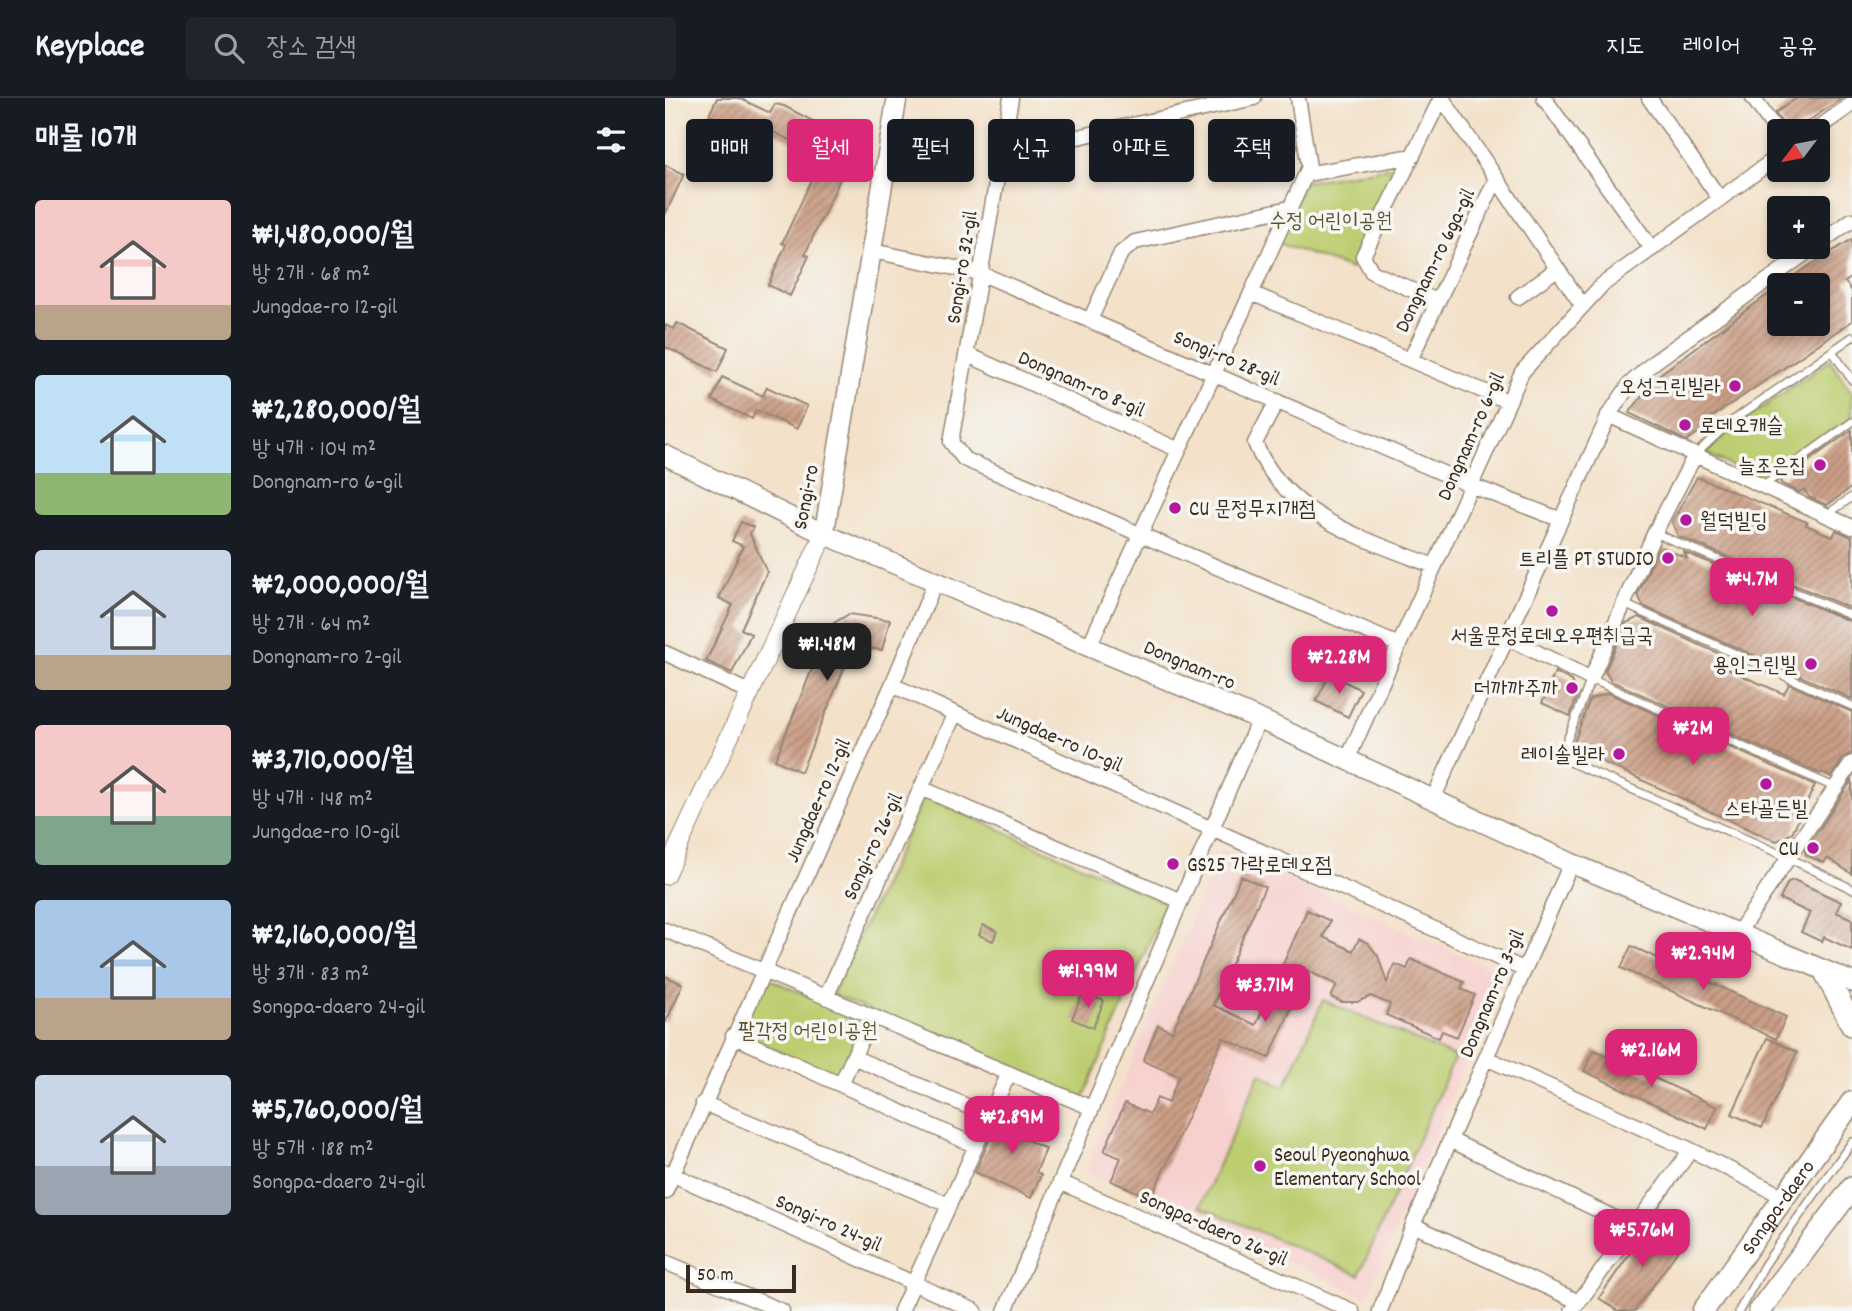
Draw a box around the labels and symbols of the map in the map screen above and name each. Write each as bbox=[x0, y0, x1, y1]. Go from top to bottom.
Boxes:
north arrow bbox=[1767, 119, 1831, 182]
street label: Dongnam-ro 6ga-gil bbox=[1389, 184, 1485, 338]
park label: 수정 어린이공원 bbox=[1269, 208, 1393, 238]
street label: Songi-ro 32-gil bbox=[940, 209, 988, 326]
street label: Songi-ro 28-gil bbox=[1168, 324, 1284, 396]
street label: Dongnam-ro 8-gil bbox=[1013, 344, 1149, 427]
street label: Dongnam-ro 6-gil bbox=[1431, 368, 1514, 506]
place label: 오성그린빌라 bbox=[1620, 374, 1721, 404]
marker: 오성그린빌라 bbox=[1727, 378, 1743, 394]
place label: 로데오캐슬 bbox=[1699, 413, 1784, 443]
marker: 로데오캐슬 bbox=[1677, 417, 1693, 433]
place label: 늘조은집 bbox=[1738, 453, 1806, 483]
marker: 늘조은집 bbox=[1812, 457, 1828, 473]
street label: Songi-ro bbox=[787, 462, 829, 533]
place label: CU 문정무지개점 bbox=[1189, 496, 1316, 526]
marker: CU 문정무지개점 bbox=[1167, 500, 1183, 516]
place label: 월덕빌딩 bbox=[1700, 508, 1768, 538]
marker: 월덕빌딩 bbox=[1678, 512, 1694, 528]
place label: 트리플 PT STUDIO bbox=[1519, 546, 1654, 576]
marker: 트리플 PT STUDIO bbox=[1660, 550, 1676, 566]
pin: ₩4.7M bbox=[1703, 559, 1801, 618]
marker: 서울문정로데오우편취급국 bbox=[1544, 603, 1560, 619]
place label: 서울문정로데오우편취급국 bbox=[1451, 623, 1653, 653]
pin: ₩1.48M bbox=[770, 624, 884, 683]
street label: Dongnam-ro bbox=[1138, 634, 1240, 700]
pin: ₩2.28M bbox=[1282, 636, 1396, 696]
place label: 용인그린빌 bbox=[1713, 652, 1797, 682]
marker: 용인그린빌 bbox=[1803, 656, 1819, 672]
place label: 더까까주까 bbox=[1474, 676, 1558, 706]
marker: 더까까주까 bbox=[1564, 680, 1580, 696]
street label: Jungdae-ro 10-gil bbox=[991, 700, 1127, 782]
pin: ₩2M bbox=[1659, 708, 1727, 767]
street label: Jungdae-ro 12-gil bbox=[779, 735, 860, 868]
place label: 레이솔빌라 bbox=[1521, 742, 1605, 772]
marker: 레이솔빌라 bbox=[1611, 746, 1627, 762]
marker: 스타골든빌 bbox=[1758, 776, 1774, 792]
street label: Songi-ro 26-gil bbox=[837, 789, 913, 906]
place label: 스타골든빌 bbox=[1724, 796, 1808, 826]
place label: CU bbox=[1779, 836, 1799, 866]
marker: CU bbox=[1805, 840, 1821, 856]
place label: GS25 가락로데오점 bbox=[1187, 852, 1332, 882]
marker: GS25 가락로데오점 bbox=[1165, 856, 1181, 872]
street label: Dongnam-ro 3-gil bbox=[1453, 925, 1534, 1063]
pin: ₩2.94M bbox=[1646, 932, 1760, 992]
pin: ₩1.99M bbox=[1031, 950, 1145, 1010]
pin: ₩3.71M bbox=[1208, 964, 1322, 1024]
park label: 팔각정 어린이공원 bbox=[738, 1018, 878, 1048]
pin: ₩2.16M bbox=[1594, 1030, 1708, 1089]
pin: ₩2.89M bbox=[955, 1096, 1069, 1156]
place label: Seoul Pyeonghwa Elementary School bbox=[1274, 1142, 1421, 1196]
street label: Songpa-daero bbox=[1735, 1155, 1824, 1262]
marker: Seoul Pyeonghwa Elementary School bbox=[1252, 1158, 1268, 1174]
street label: Songpa-daero 26-gil bbox=[1134, 1184, 1292, 1276]
street label: Songi-ro 24-gil bbox=[770, 1188, 886, 1262]
pin: ₩5.76M bbox=[1585, 1210, 1699, 1269]
scale bar bbox=[686, 1262, 796, 1294]

